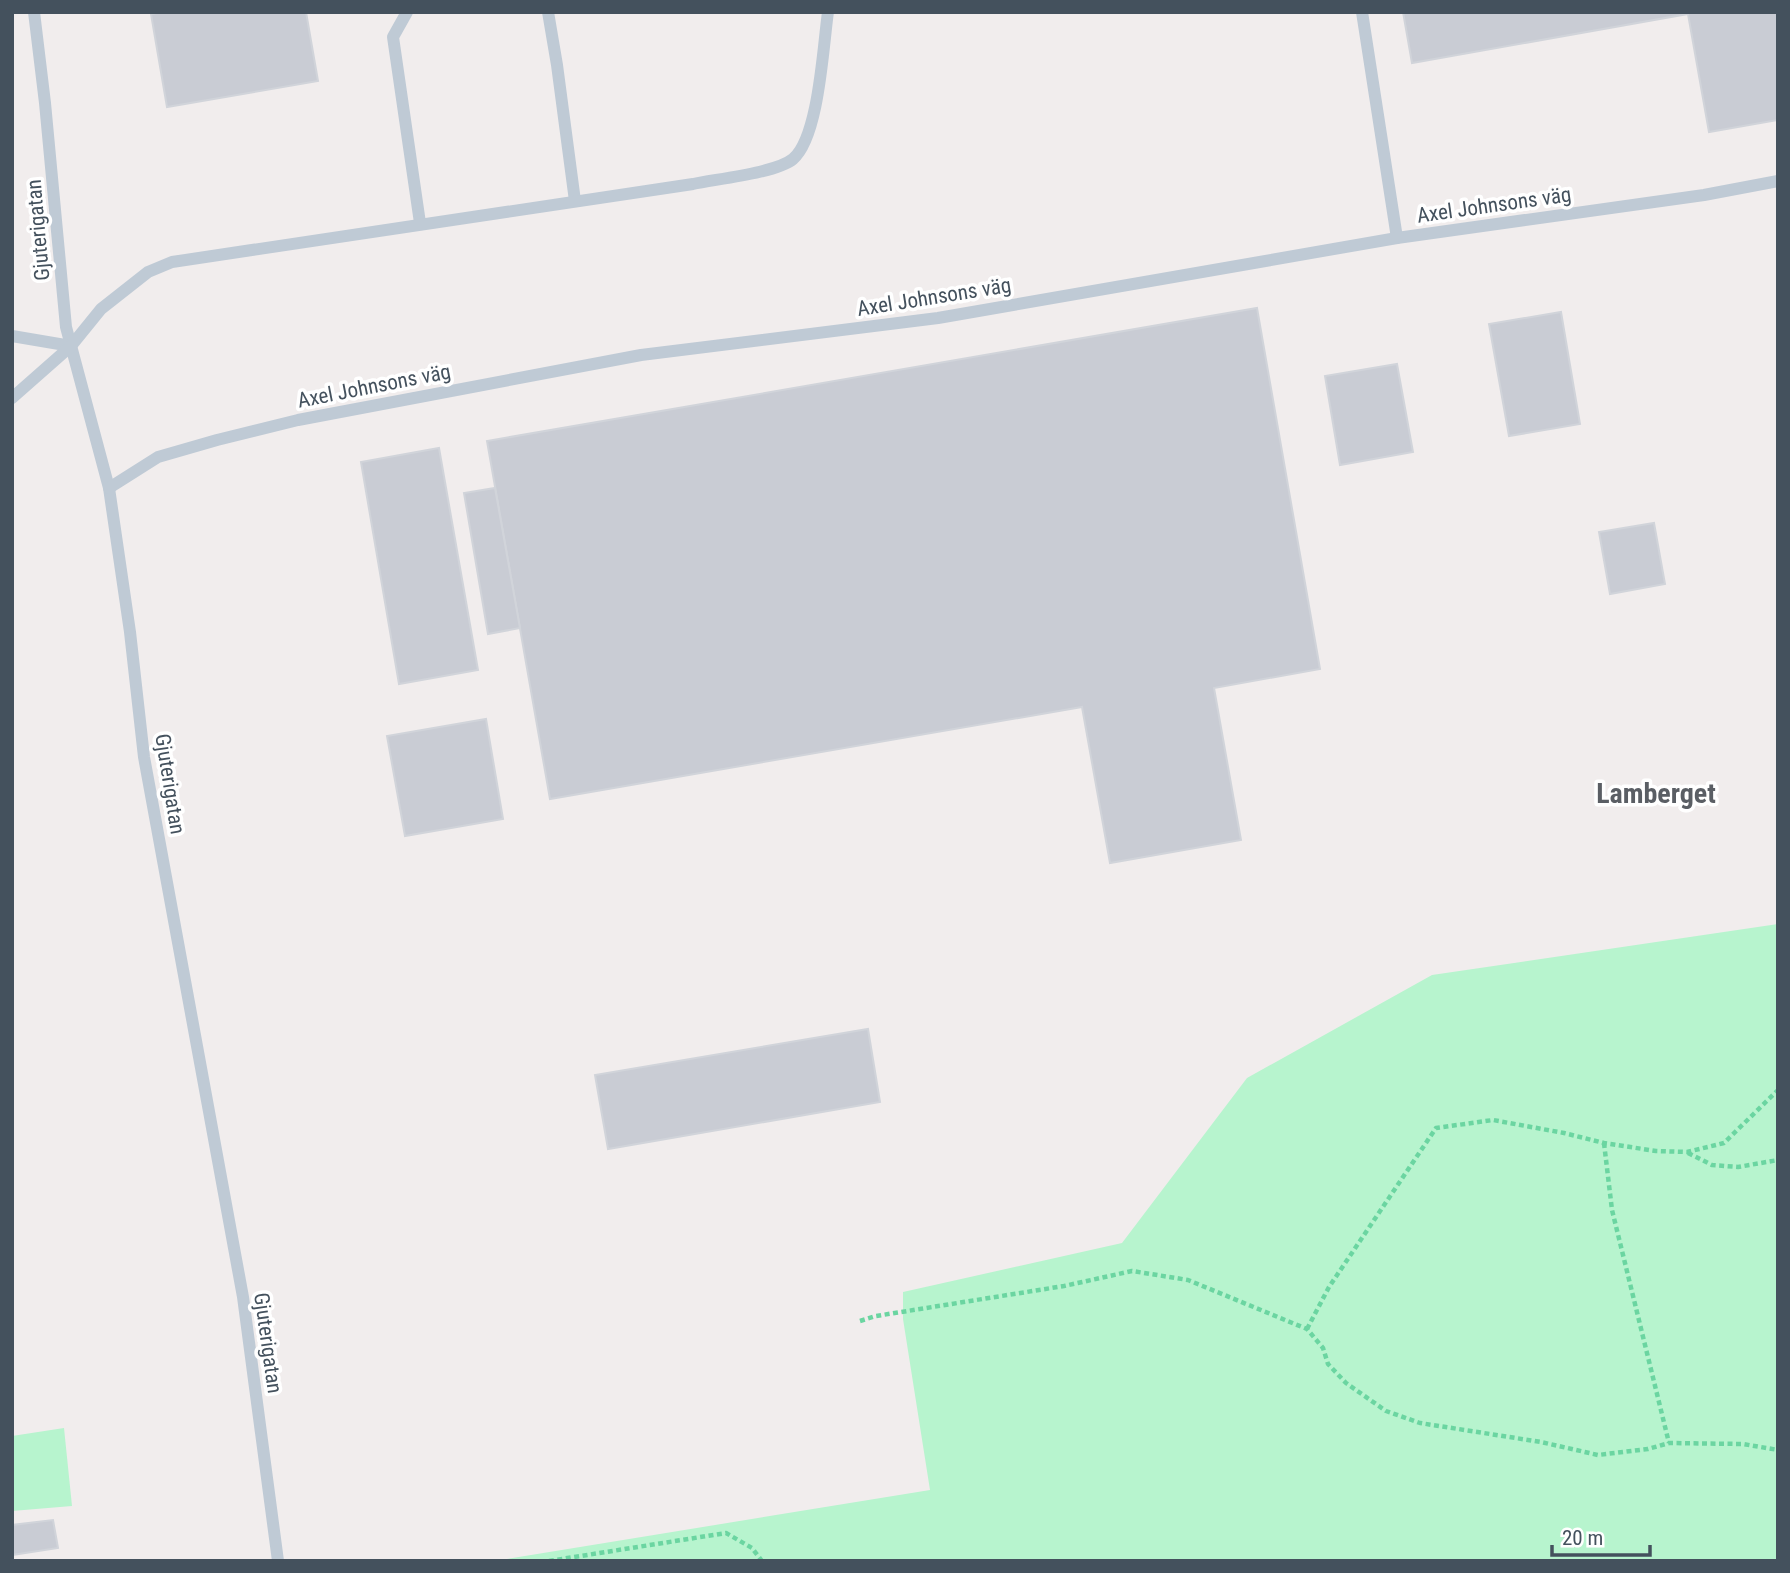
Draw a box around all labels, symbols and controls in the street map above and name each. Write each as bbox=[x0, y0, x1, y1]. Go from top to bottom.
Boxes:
street label: Gjuterigatan bbox=[22, 178, 54, 282]
street label: Axel Johnsons väg bbox=[1415, 182, 1573, 228]
street label: Axel Johnsons väg bbox=[855, 273, 1013, 321]
street label: Axel Johnsons väg bbox=[295, 359, 453, 413]
street label: Gjuterigatan bbox=[150, 732, 190, 836]
district label: Lamberget bbox=[1596, 777, 1716, 810]
street label: Gjuterigatan bbox=[249, 1291, 287, 1395]
scale bar bbox=[1552, 1514, 1650, 1558]
text: 20 m bbox=[1562, 1526, 1603, 1550]

